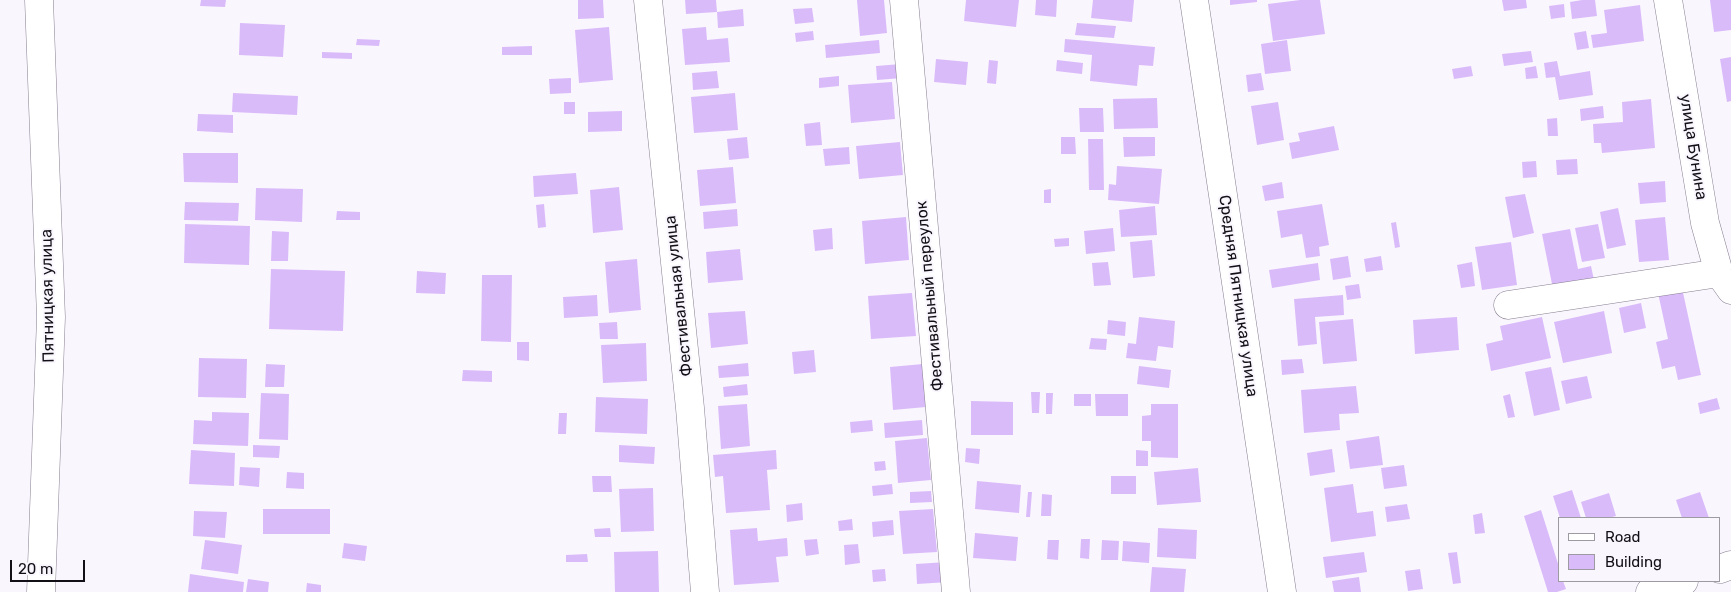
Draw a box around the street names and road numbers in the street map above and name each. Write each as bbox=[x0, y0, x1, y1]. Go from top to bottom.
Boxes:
street label: улица Бунина bbox=[1675, 93, 1711, 201]
street label: Средняя Пятницкая улица bbox=[1214, 194, 1262, 398]
street label: Фестивальный переулок bbox=[912, 200, 948, 392]
street label: Фестивальная улица bbox=[661, 215, 697, 377]
street label: Пятницкая улица bbox=[37, 229, 59, 363]

